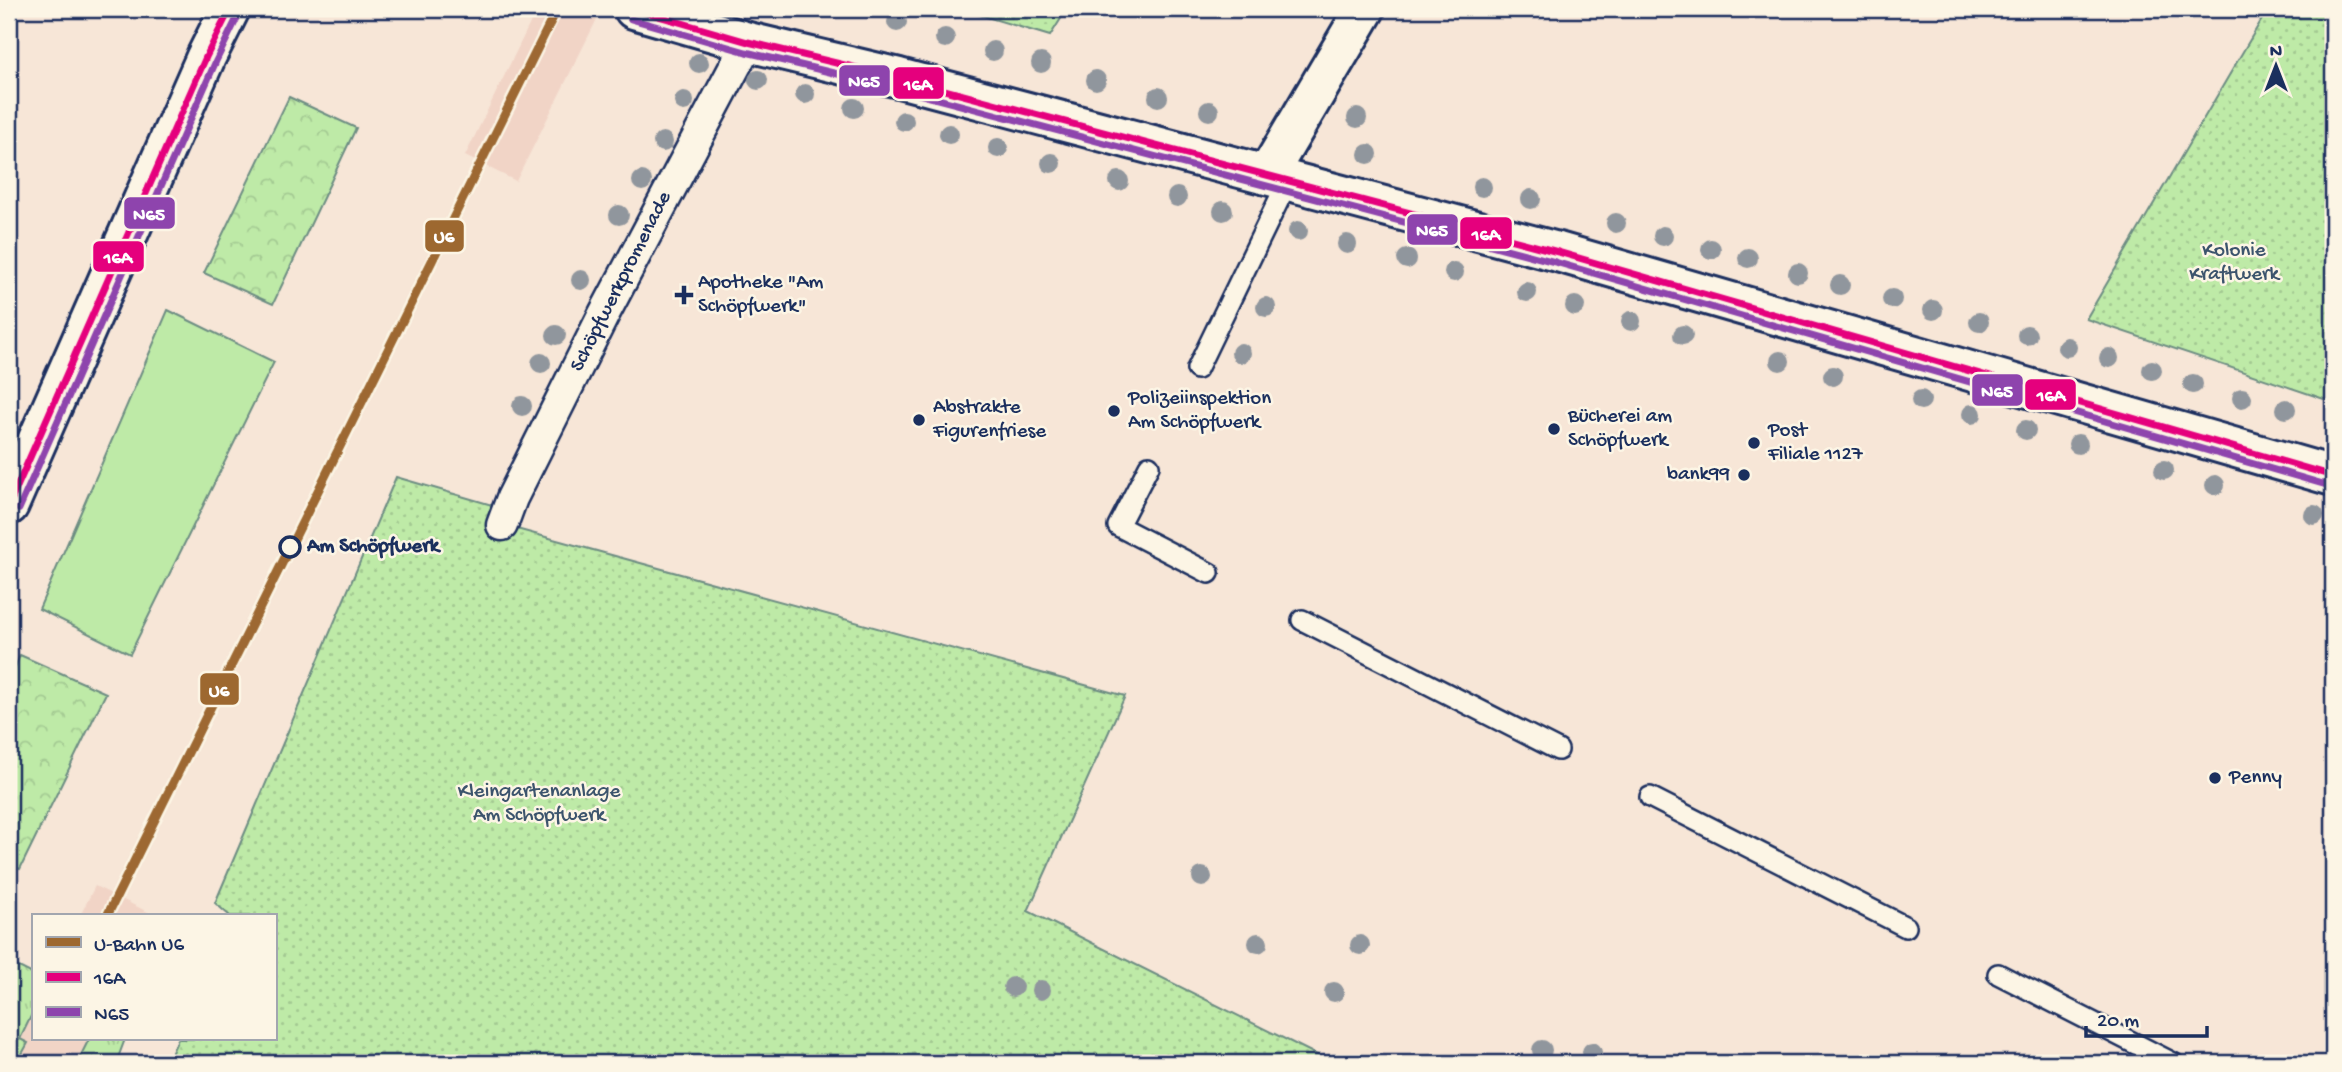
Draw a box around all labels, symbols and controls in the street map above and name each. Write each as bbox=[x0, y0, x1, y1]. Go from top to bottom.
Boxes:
north arrow bbox=[2240, 32, 2310, 102]
text: N bbox=[2270, 41, 2282, 64]
line badge: N65 bbox=[838, 64, 891, 97]
line badge: 16A bbox=[892, 66, 945, 100]
text: N65 bbox=[848, 72, 880, 95]
text: 16A bbox=[903, 75, 934, 98]
street label: Schöpfwerkpromenade bbox=[566, 187, 679, 376]
line badge: N65 bbox=[123, 196, 176, 230]
text: N65 bbox=[133, 205, 165, 228]
line badge: N65 bbox=[1406, 213, 1459, 246]
line badge: 16A bbox=[1459, 216, 1513, 250]
line badge: U6 bbox=[424, 219, 465, 253]
text: N65 bbox=[1416, 221, 1448, 244]
text: 16A bbox=[1471, 225, 1502, 248]
text: U6 bbox=[434, 227, 455, 250]
park label: Kolonie Kraftwerk bbox=[2189, 239, 2281, 288]
line badge: 16A bbox=[92, 240, 145, 273]
text: 16A bbox=[103, 248, 134, 271]
place label: Apotheke "Am Schöpfwerk" bbox=[698, 271, 824, 320]
marker: Apotheke "Am Schöpfwerk" bbox=[676, 287, 692, 303]
line badge: N65 bbox=[1971, 373, 2024, 407]
line badge: 16A bbox=[2024, 378, 2077, 411]
text: N65 bbox=[1981, 382, 2013, 405]
text: 16A bbox=[2036, 386, 2067, 409]
place label: Polizeiinspektion Am Schöpfwerk bbox=[1127, 387, 1271, 436]
place label: Abstrakte Figurenfriese bbox=[932, 396, 1047, 445]
marker: Polizeiinspektion Am Schöpfwerk bbox=[1106, 403, 1122, 419]
place label: Bücherei am Schöpfwerk bbox=[1567, 405, 1672, 454]
marker: Abstrakte Figurenfriese bbox=[911, 412, 927, 428]
place label: Post Filiale 1127 bbox=[1767, 419, 1864, 468]
marker: Bücherei am Schöpfwerk bbox=[1546, 421, 1562, 437]
marker: Post Filiale 1127 bbox=[1746, 435, 1762, 451]
place label: bank99 bbox=[1667, 463, 1730, 488]
marker: bank99 bbox=[1736, 467, 1752, 483]
place label: Am Schöpfwerk bbox=[306, 535, 442, 560]
marker: Am Schöpfwerk bbox=[279, 536, 301, 558]
line badge: U6 bbox=[199, 672, 240, 706]
text: U6 bbox=[209, 681, 230, 704]
place label: Penny bbox=[2228, 766, 2282, 791]
marker: Penny bbox=[2207, 770, 2223, 786]
park label: Kleingartenanlage Am Schöpfwerk bbox=[458, 780, 621, 829]
legend bbox=[32, 914, 276, 1040]
text: U-Bahn U6 bbox=[94, 934, 184, 959]
text: 16A bbox=[93, 968, 127, 993]
scale bar bbox=[2086, 995, 2207, 1039]
text: N65 bbox=[94, 1004, 129, 1029]
text: 20 m bbox=[2097, 1010, 2139, 1035]

